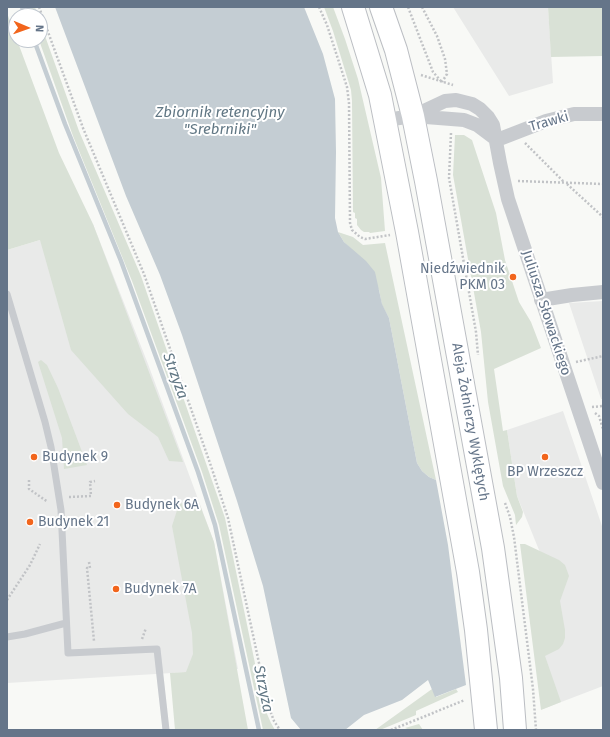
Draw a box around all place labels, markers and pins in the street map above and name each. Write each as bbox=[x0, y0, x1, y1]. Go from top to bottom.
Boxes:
place label: Niedźwiednik PKM 03 bbox=[420, 261, 505, 294]
marker: Niedźwiednik PKM 03 bbox=[508, 272, 518, 282]
place label: Budynek 9 bbox=[42, 449, 108, 465]
marker: Budynek 9 bbox=[29, 452, 39, 462]
marker: BP Wrzeszcz bbox=[540, 452, 550, 462]
place label: BP Wrzeszcz bbox=[507, 464, 583, 480]
place label: Budynek 6A bbox=[125, 497, 199, 513]
marker: Budynek 6A bbox=[112, 500, 122, 510]
place label: Budynek 21 bbox=[38, 514, 109, 530]
marker: Budynek 21 bbox=[25, 517, 35, 527]
place label: Budynek 7A bbox=[124, 581, 196, 597]
marker: Budynek 7A bbox=[111, 584, 121, 594]

